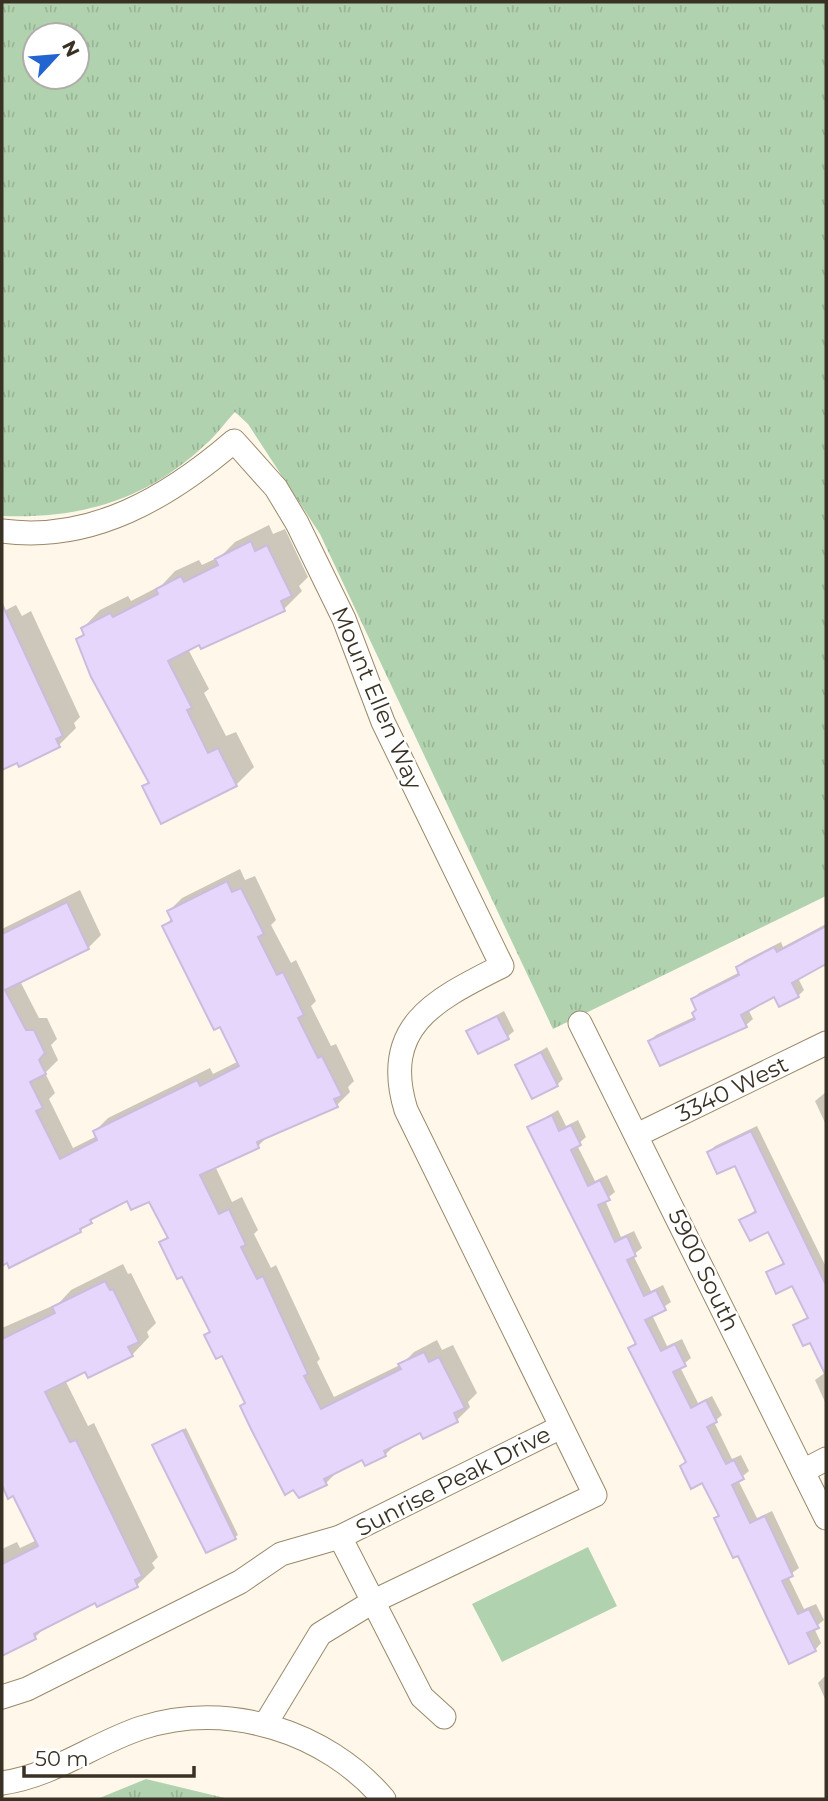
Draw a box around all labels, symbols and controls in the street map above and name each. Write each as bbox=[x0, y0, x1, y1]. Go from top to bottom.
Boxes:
north arrow bbox=[21, 21, 91, 91]
text: N bbox=[57, 37, 85, 61]
street label: Mount Ellen Way bbox=[326, 602, 428, 794]
street label: 3340 West bbox=[671, 1050, 793, 1128]
street label: 5900 South bbox=[662, 1204, 746, 1336]
street label: Sunrise Peak Drive bbox=[351, 1420, 555, 1542]
scale bar bbox=[24, 1734, 194, 1778]
text: 50 m bbox=[35, 1746, 89, 1771]

